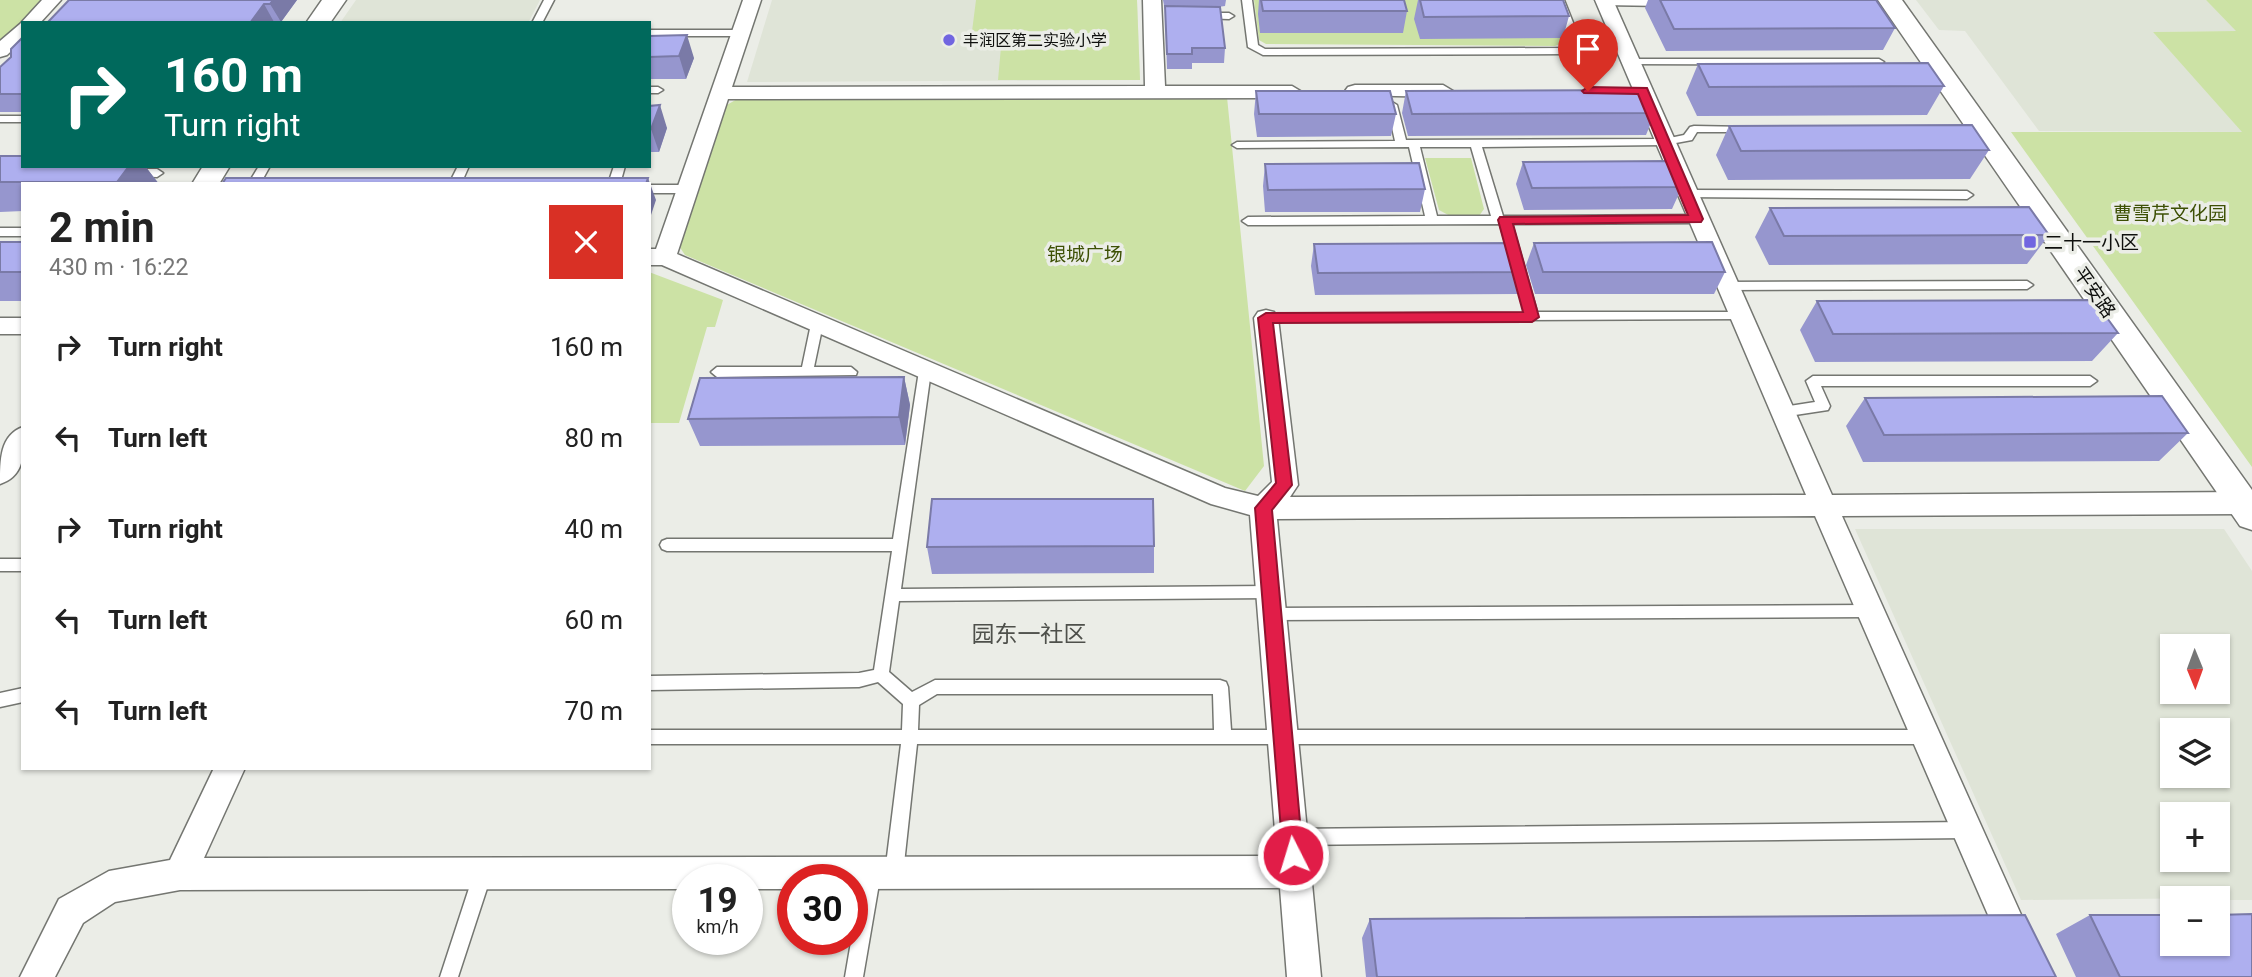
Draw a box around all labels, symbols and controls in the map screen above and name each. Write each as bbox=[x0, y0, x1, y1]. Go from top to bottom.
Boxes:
pin bbox=[1558, 19, 1618, 91]
icon: arrive bbox=[1569, 30, 1607, 68]
place label: 丰润区第二实验小学 bbox=[963, 31, 1107, 50]
marker: 丰润区第二实验小学 bbox=[941, 32, 957, 48]
text: 160 m bbox=[164, 47, 303, 104]
icon: right bbox=[49, 49, 140, 140]
text: Turn right bbox=[164, 106, 300, 144]
park label: 曹雪芹文化园 bbox=[2113, 202, 2227, 225]
text: 2 min bbox=[49, 203, 155, 252]
button: close bbox=[549, 205, 623, 279]
place label: 二十一小区 bbox=[2044, 231, 2139, 254]
marker: 二十一小区 bbox=[2022, 234, 2038, 250]
park label: 银城广场 bbox=[1047, 243, 1123, 266]
text: 430 m · 16:22 bbox=[49, 254, 188, 281]
street label: 平安路 bbox=[2069, 262, 2120, 322]
icon: right bbox=[49, 328, 87, 366]
text: Turn right bbox=[108, 332, 223, 362]
text: 160 m bbox=[550, 332, 623, 362]
icon: left bbox=[49, 419, 87, 457]
text: Turn left bbox=[108, 423, 207, 453]
text: 80 m bbox=[565, 423, 623, 453]
icon: right bbox=[49, 510, 87, 548]
text: Turn right bbox=[108, 514, 223, 544]
text: 40 m bbox=[565, 514, 623, 544]
icon: left bbox=[49, 601, 87, 639]
text: Turn left bbox=[108, 605, 207, 635]
text: 60 m bbox=[565, 605, 623, 635]
district label: 园东一社区 bbox=[972, 621, 1087, 648]
north arrow bbox=[2160, 634, 2230, 704]
map controls bbox=[2160, 634, 2230, 956]
icon: left bbox=[49, 692, 87, 730]
text: Turn left bbox=[108, 696, 207, 726]
text: 70 m bbox=[565, 696, 623, 726]
button: layers bbox=[2160, 718, 2230, 788]
button: + bbox=[2160, 802, 2230, 872]
position arrow bbox=[1256, 818, 1330, 892]
speed limit sign: 30 bbox=[777, 864, 868, 955]
text: 19 bbox=[697, 880, 738, 921]
button: − bbox=[2160, 886, 2230, 956]
text: km/h bbox=[696, 916, 739, 937]

